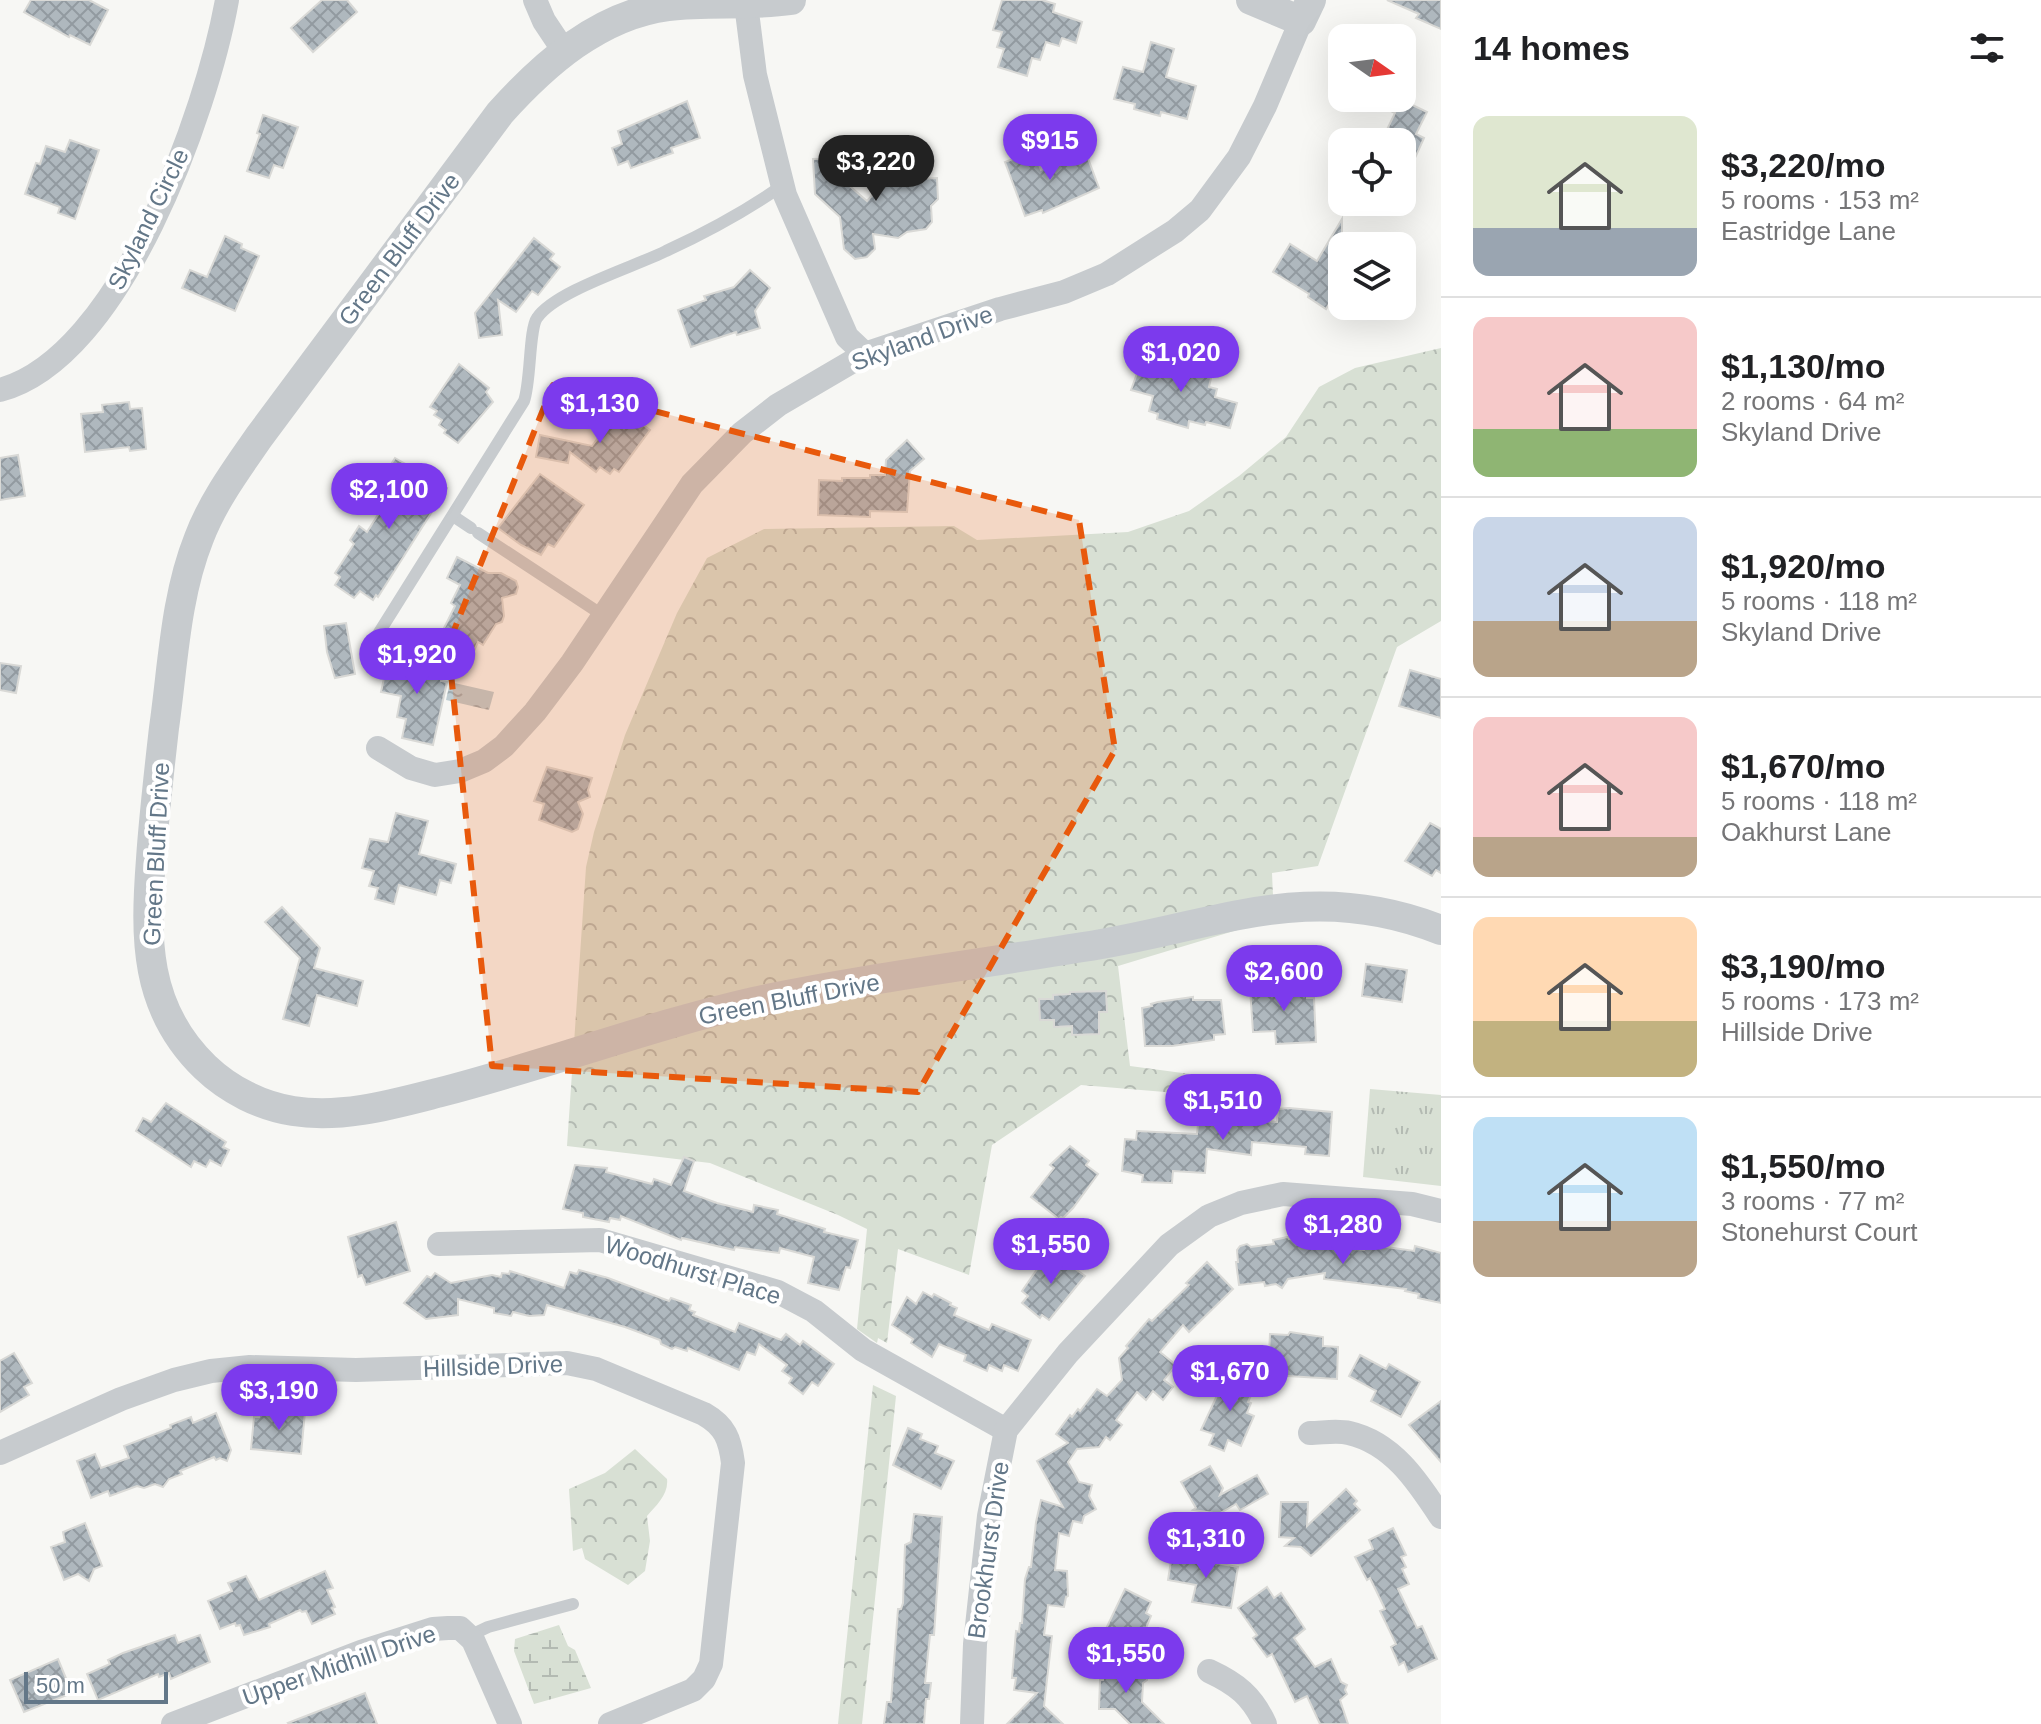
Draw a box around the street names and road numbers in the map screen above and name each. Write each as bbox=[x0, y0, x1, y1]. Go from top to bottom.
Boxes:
street label: Skyland Circle bbox=[102, 144, 194, 294]
street label: Green Bluff Drive bbox=[333, 168, 465, 330]
street label: Skyland Drive bbox=[848, 300, 996, 376]
street label: Green Bluff Drive bbox=[138, 762, 174, 946]
street label: Green Bluff Drive bbox=[696, 968, 882, 1030]
street label: Woodhurst Place bbox=[602, 1230, 784, 1310]
street label: Hillside Drive bbox=[423, 1350, 563, 1382]
street label: Brookhurst Drive bbox=[962, 1460, 1014, 1640]
street label: Upper Midhill Drive bbox=[239, 1619, 439, 1711]

